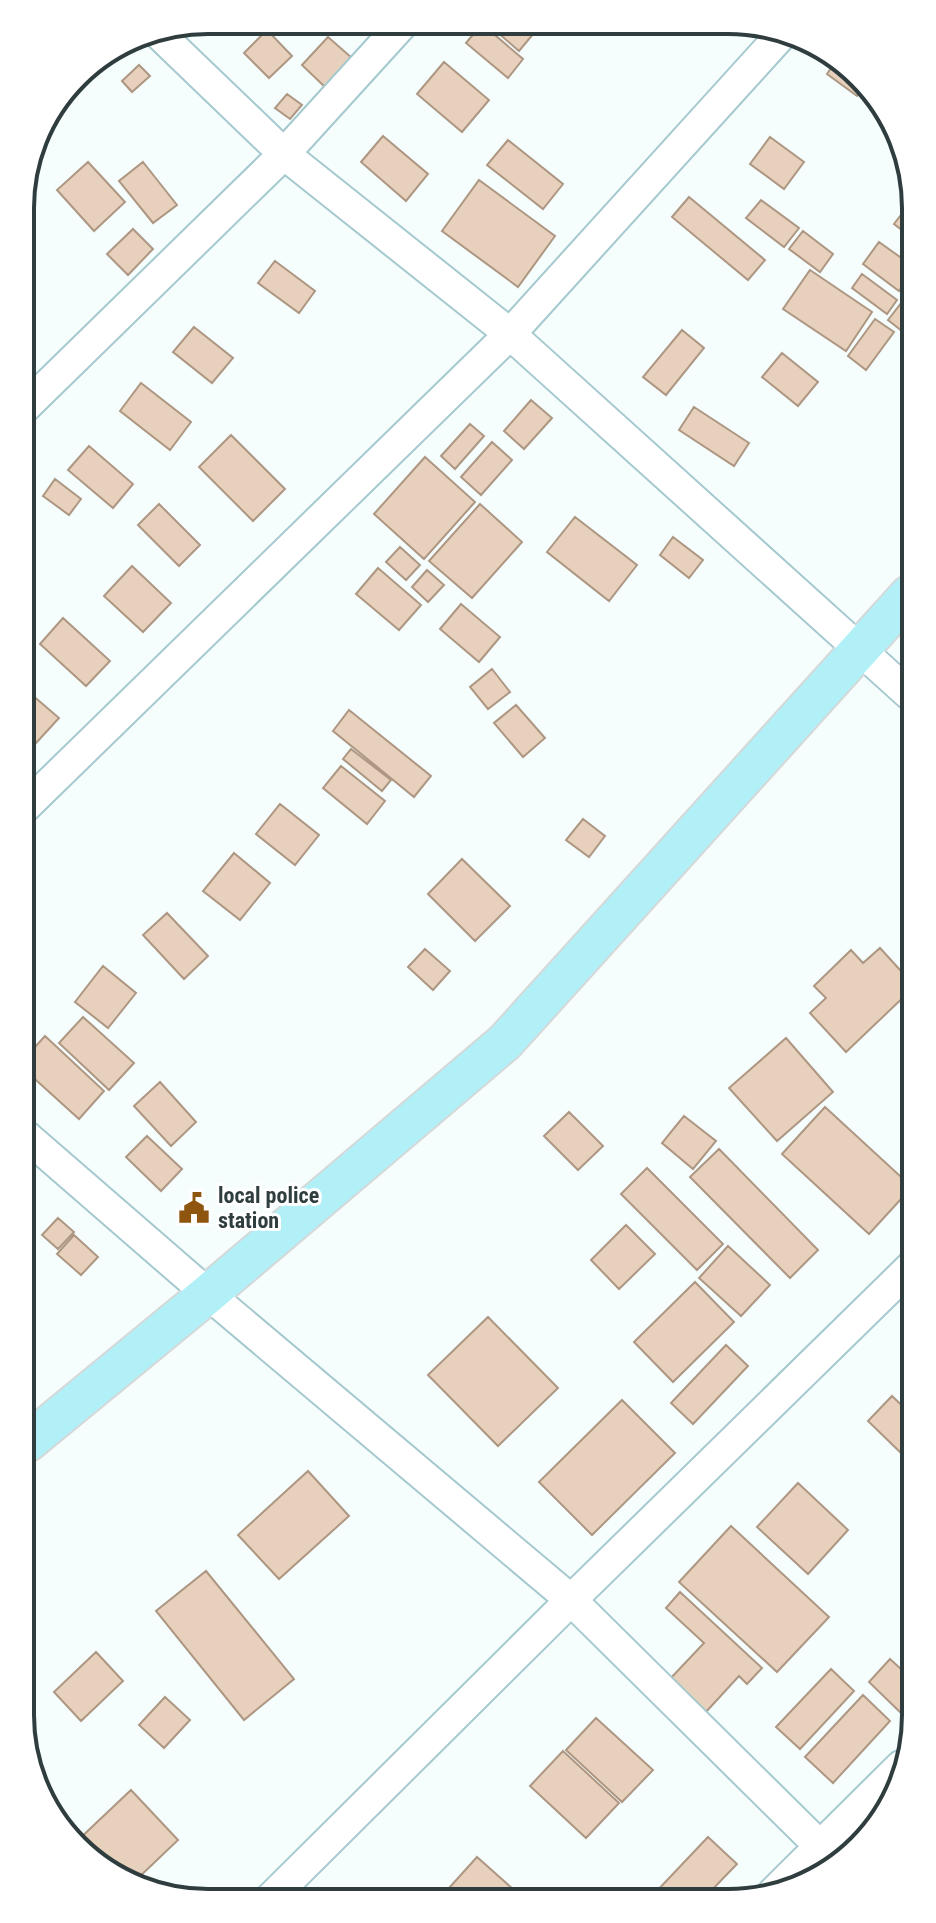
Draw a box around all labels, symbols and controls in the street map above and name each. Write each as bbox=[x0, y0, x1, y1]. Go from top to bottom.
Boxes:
place label: local police station bbox=[218, 1183, 319, 1233]
public building icon: local police station bbox=[177, 1191, 211, 1225]

